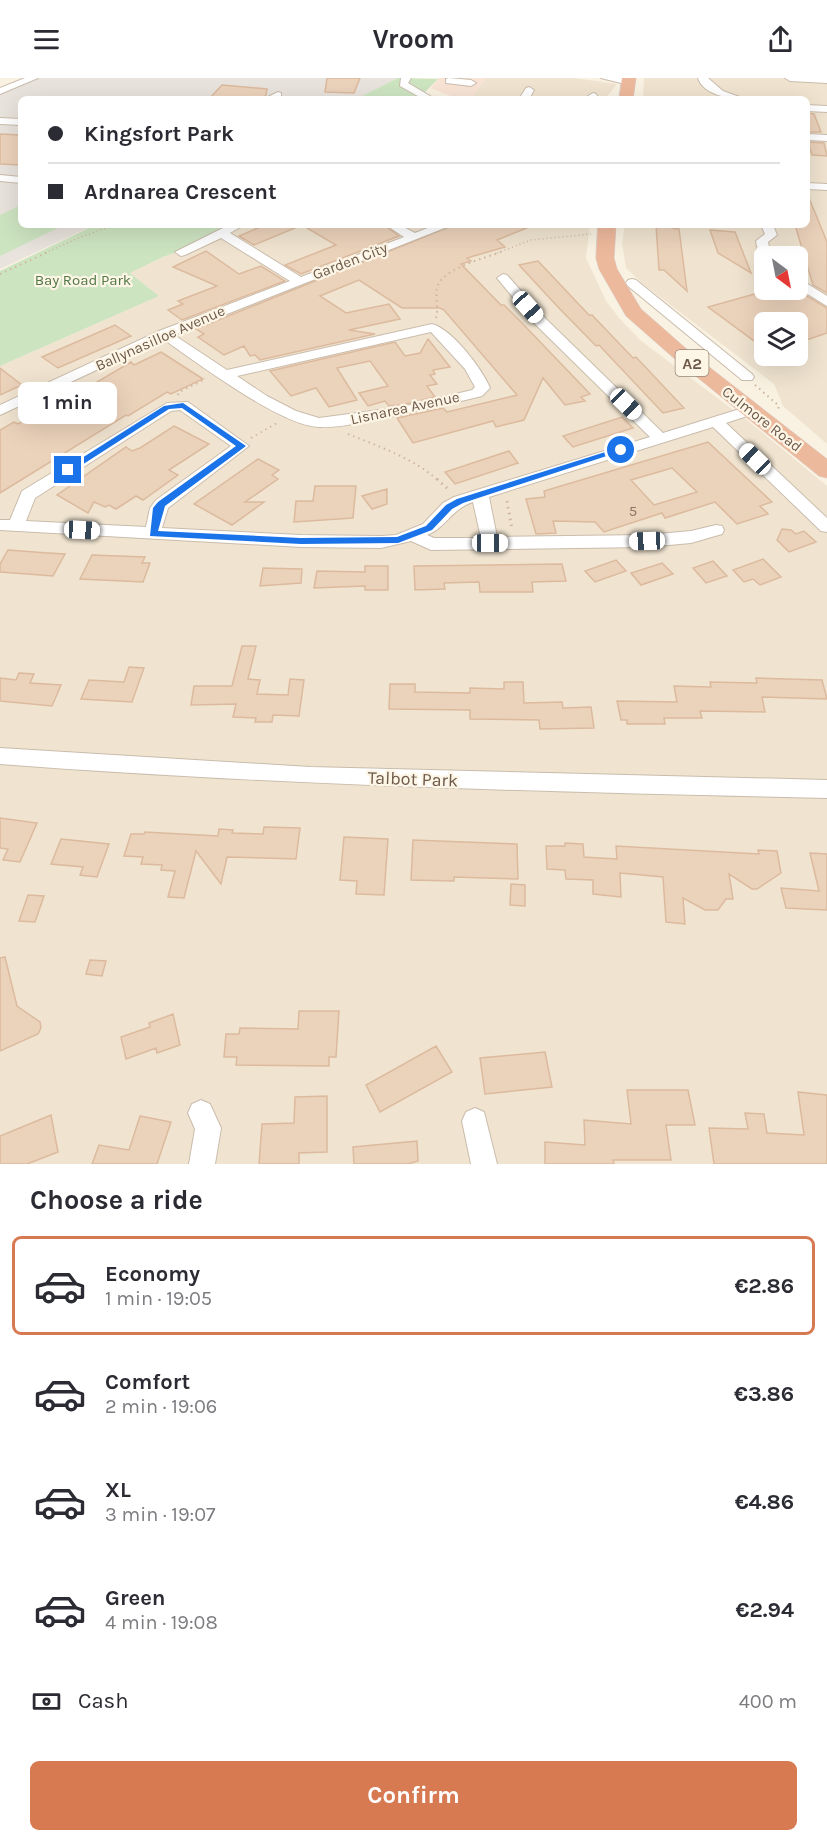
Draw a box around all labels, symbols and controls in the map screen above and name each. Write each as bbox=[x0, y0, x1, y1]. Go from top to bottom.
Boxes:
icon: menu bbox=[30, 23, 63, 56]
text: Vroom bbox=[372, 23, 455, 55]
icon: share bbox=[764, 23, 797, 56]
text: Kingsfort Park bbox=[84, 121, 234, 147]
text: Ardnarea Crescent bbox=[84, 179, 277, 205]
street label: Garden City bbox=[310, 238, 390, 284]
north arrow bbox=[754, 246, 808, 300]
map controls bbox=[754, 246, 808, 366]
park label: Bay Road Park bbox=[35, 271, 131, 289]
car bbox=[509, 288, 547, 326]
street label: Ballynasilloe Avenue bbox=[92, 301, 228, 375]
button: layers bbox=[754, 312, 808, 366]
road number: A2 bbox=[676, 350, 708, 376]
street label: Culmore Road bbox=[719, 382, 805, 456]
callout: 1 min bbox=[19, 383, 118, 425]
car bbox=[607, 385, 645, 423]
street label: Lisnarea Avenue bbox=[349, 388, 461, 428]
text: 1 min bbox=[42, 391, 93, 414]
route start bbox=[607, 436, 634, 463]
car bbox=[736, 440, 774, 478]
route end bbox=[54, 456, 81, 483]
house number: 5 bbox=[629, 502, 637, 520]
car bbox=[64, 520, 100, 540]
car bbox=[629, 531, 665, 551]
car bbox=[472, 534, 508, 552]
street label: Talbot Park bbox=[367, 766, 459, 792]
text: Choose a ride bbox=[30, 1184, 203, 1216]
icon: car bbox=[33, 1259, 87, 1313]
text: Economy bbox=[105, 1261, 200, 1287]
text: €2.86 bbox=[734, 1273, 794, 1299]
text: 1 min · 19:05 bbox=[105, 1287, 212, 1310]
icon: car bbox=[33, 1367, 87, 1421]
text: Comfort bbox=[105, 1369, 190, 1395]
text: €3.86 bbox=[734, 1381, 794, 1407]
text: 2 min · 19:06 bbox=[105, 1395, 217, 1418]
icon: car bbox=[33, 1475, 87, 1529]
text: XL bbox=[105, 1477, 131, 1503]
text: €4.86 bbox=[735, 1489, 794, 1515]
text: 3 min · 19:07 bbox=[105, 1503, 215, 1526]
icon: car bbox=[33, 1583, 87, 1637]
text: Green bbox=[105, 1585, 166, 1611]
text: €2.94 bbox=[736, 1597, 794, 1623]
text: 4 min · 19:08 bbox=[105, 1611, 218, 1634]
icon: cash bbox=[30, 1685, 63, 1718]
text: Cash bbox=[78, 1688, 128, 1714]
text: 400 m bbox=[739, 1690, 797, 1713]
button: Confirm bbox=[30, 1761, 797, 1830]

